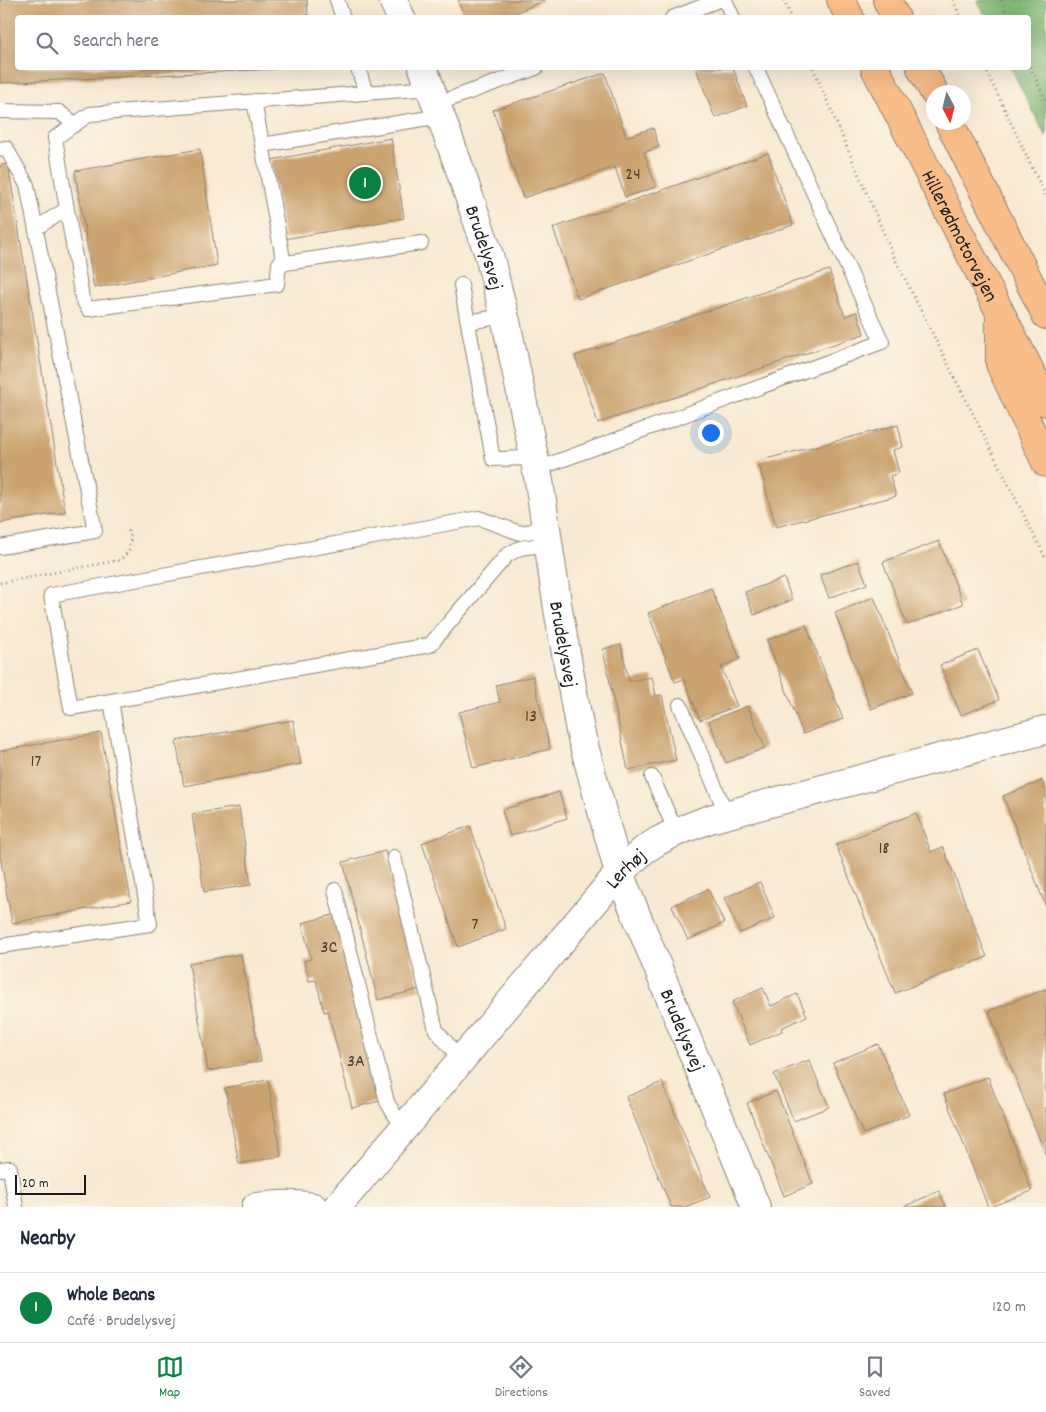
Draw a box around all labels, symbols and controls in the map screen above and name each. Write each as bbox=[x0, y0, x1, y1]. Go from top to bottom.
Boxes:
search box bbox=[15, 15, 1031, 70]
icon: search bbox=[33, 29, 61, 57]
text: Search here bbox=[73, 29, 159, 56]
north arrow bbox=[926, 85, 971, 130]
house number: 24 bbox=[625, 163, 641, 188]
pin: 1 bbox=[349, 164, 381, 202]
street label: Hillerødmotorvejen bbox=[913, 166, 1003, 308]
street label: Brudelysvej bbox=[456, 202, 508, 293]
your location bbox=[698, 420, 724, 446]
street label: Brudelysvej bbox=[540, 600, 583, 690]
house number: 13 bbox=[525, 705, 537, 730]
house number: 17 bbox=[31, 750, 42, 775]
house number: 18 bbox=[878, 837, 890, 862]
street label: Lerhøj bbox=[600, 843, 654, 896]
house number: 7 bbox=[472, 913, 479, 938]
house number: 3C bbox=[321, 936, 338, 961]
street label: Brudelysvej bbox=[651, 985, 710, 1077]
house number: 3A bbox=[347, 1050, 365, 1075]
scale bar bbox=[15, 1172, 86, 1195]
text: 20 m bbox=[22, 1174, 49, 1194]
text: Nearby bbox=[20, 1225, 75, 1255]
text: Whole Beans bbox=[67, 1283, 155, 1310]
text: 1 bbox=[34, 1296, 38, 1319]
text: 120 m bbox=[992, 1296, 1026, 1319]
text: Café · Brudelysvej bbox=[67, 1310, 176, 1333]
tab: Map bbox=[156, 1353, 184, 1403]
tab: Directions bbox=[495, 1353, 548, 1403]
tab: Saved bbox=[859, 1353, 890, 1403]

